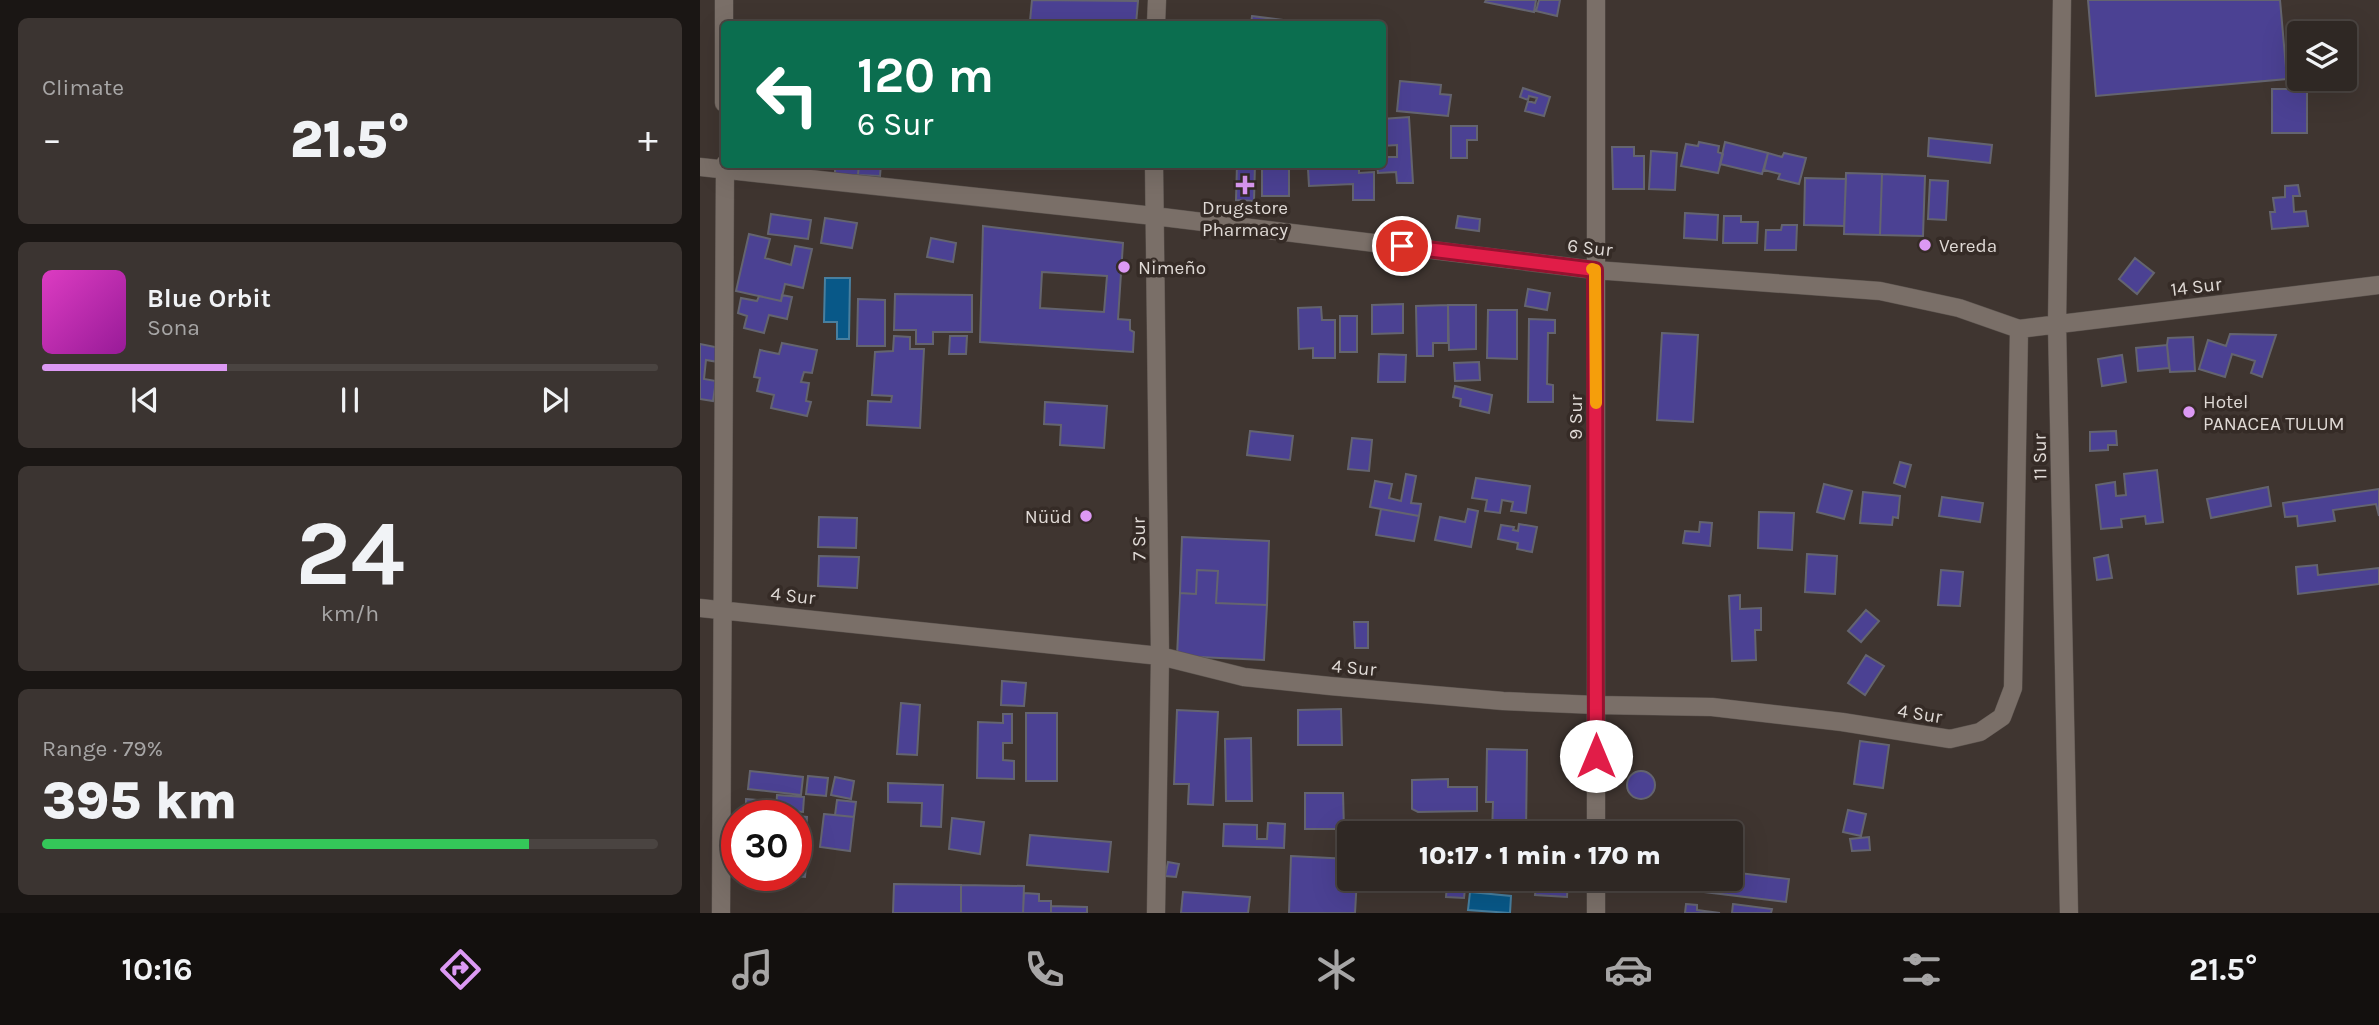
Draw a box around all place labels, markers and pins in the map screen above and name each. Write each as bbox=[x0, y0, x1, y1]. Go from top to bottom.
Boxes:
marker: Drugstore Pharmacy bbox=[1237, 177, 1253, 193]
place label: Drugstore Pharmacy bbox=[1202, 197, 1288, 241]
pin bbox=[1372, 216, 1432, 276]
place label: Vereda bbox=[1939, 235, 1997, 257]
marker: Vereda bbox=[1917, 237, 1933, 253]
place label: Nimeño bbox=[1138, 257, 1206, 279]
marker: Nimeño bbox=[1116, 259, 1132, 275]
place label: Hotel PANACEA TULUM bbox=[2203, 391, 2345, 435]
marker: Hotel PANACEA TULUM bbox=[2181, 404, 2197, 420]
place label: Nüüd bbox=[1025, 506, 1072, 528]
marker: Nüüd bbox=[1078, 508, 1094, 524]

